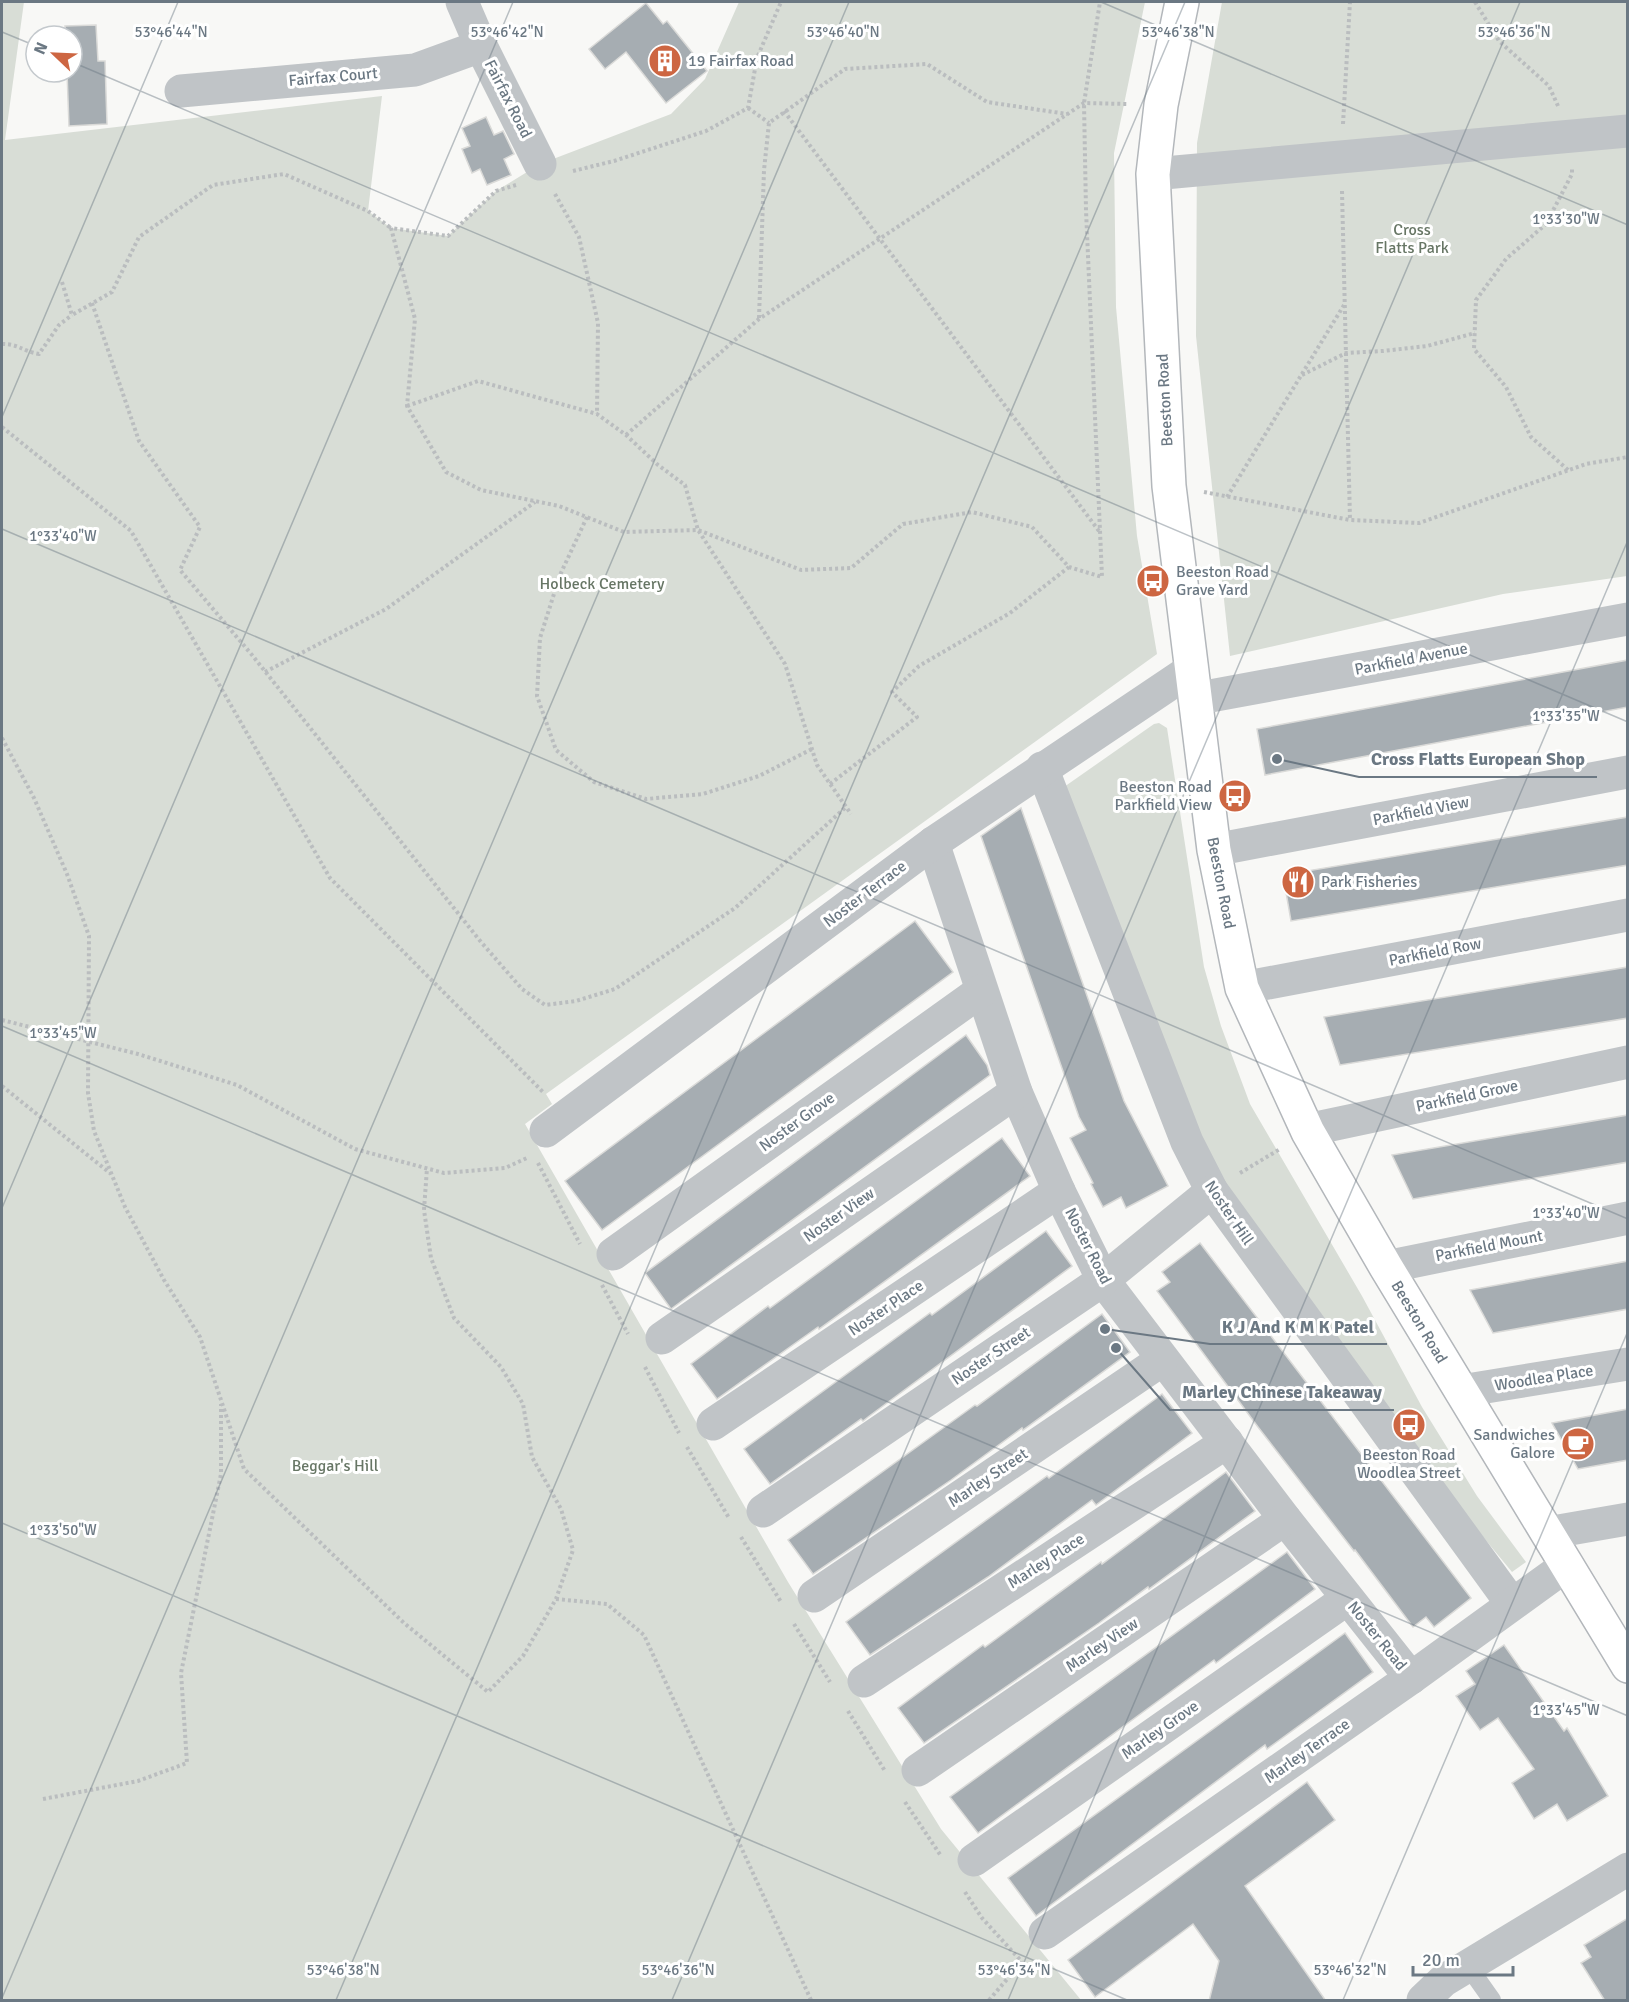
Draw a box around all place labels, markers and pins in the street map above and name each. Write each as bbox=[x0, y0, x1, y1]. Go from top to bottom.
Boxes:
building icon: 19 Fairfax Road bbox=[647, 43, 683, 79]
place label: 19 Fairfax Road bbox=[688, 51, 794, 71]
place label: Beeston Road Grave Yard bbox=[1176, 562, 1269, 600]
bus stop icon: Beeston Road Grave Yard bbox=[1135, 563, 1171, 599]
callout: Cross Flatts European Shop bbox=[1359, 741, 1597, 777]
place label: Beeston Road Parkfield View bbox=[1114, 777, 1212, 815]
bus stop icon: Beeston Road Parkfield View bbox=[1217, 778, 1253, 814]
restaurant icon: Park Fisheries bbox=[1280, 864, 1316, 900]
place label: Park Fisheries bbox=[1321, 872, 1417, 892]
callout: K J And K M K Patel bbox=[1210, 1308, 1387, 1344]
callout: Marley Chinese Takeaway bbox=[1170, 1374, 1394, 1410]
bus stop icon: Beeston Road Woodlea Street bbox=[1391, 1407, 1427, 1443]
place label: Sandwiches Galore bbox=[1473, 1425, 1555, 1463]
cafe icon: Sandwiches Galore bbox=[1560, 1426, 1596, 1462]
place label: Beeston Road Woodlea Street bbox=[1357, 1445, 1461, 1483]

